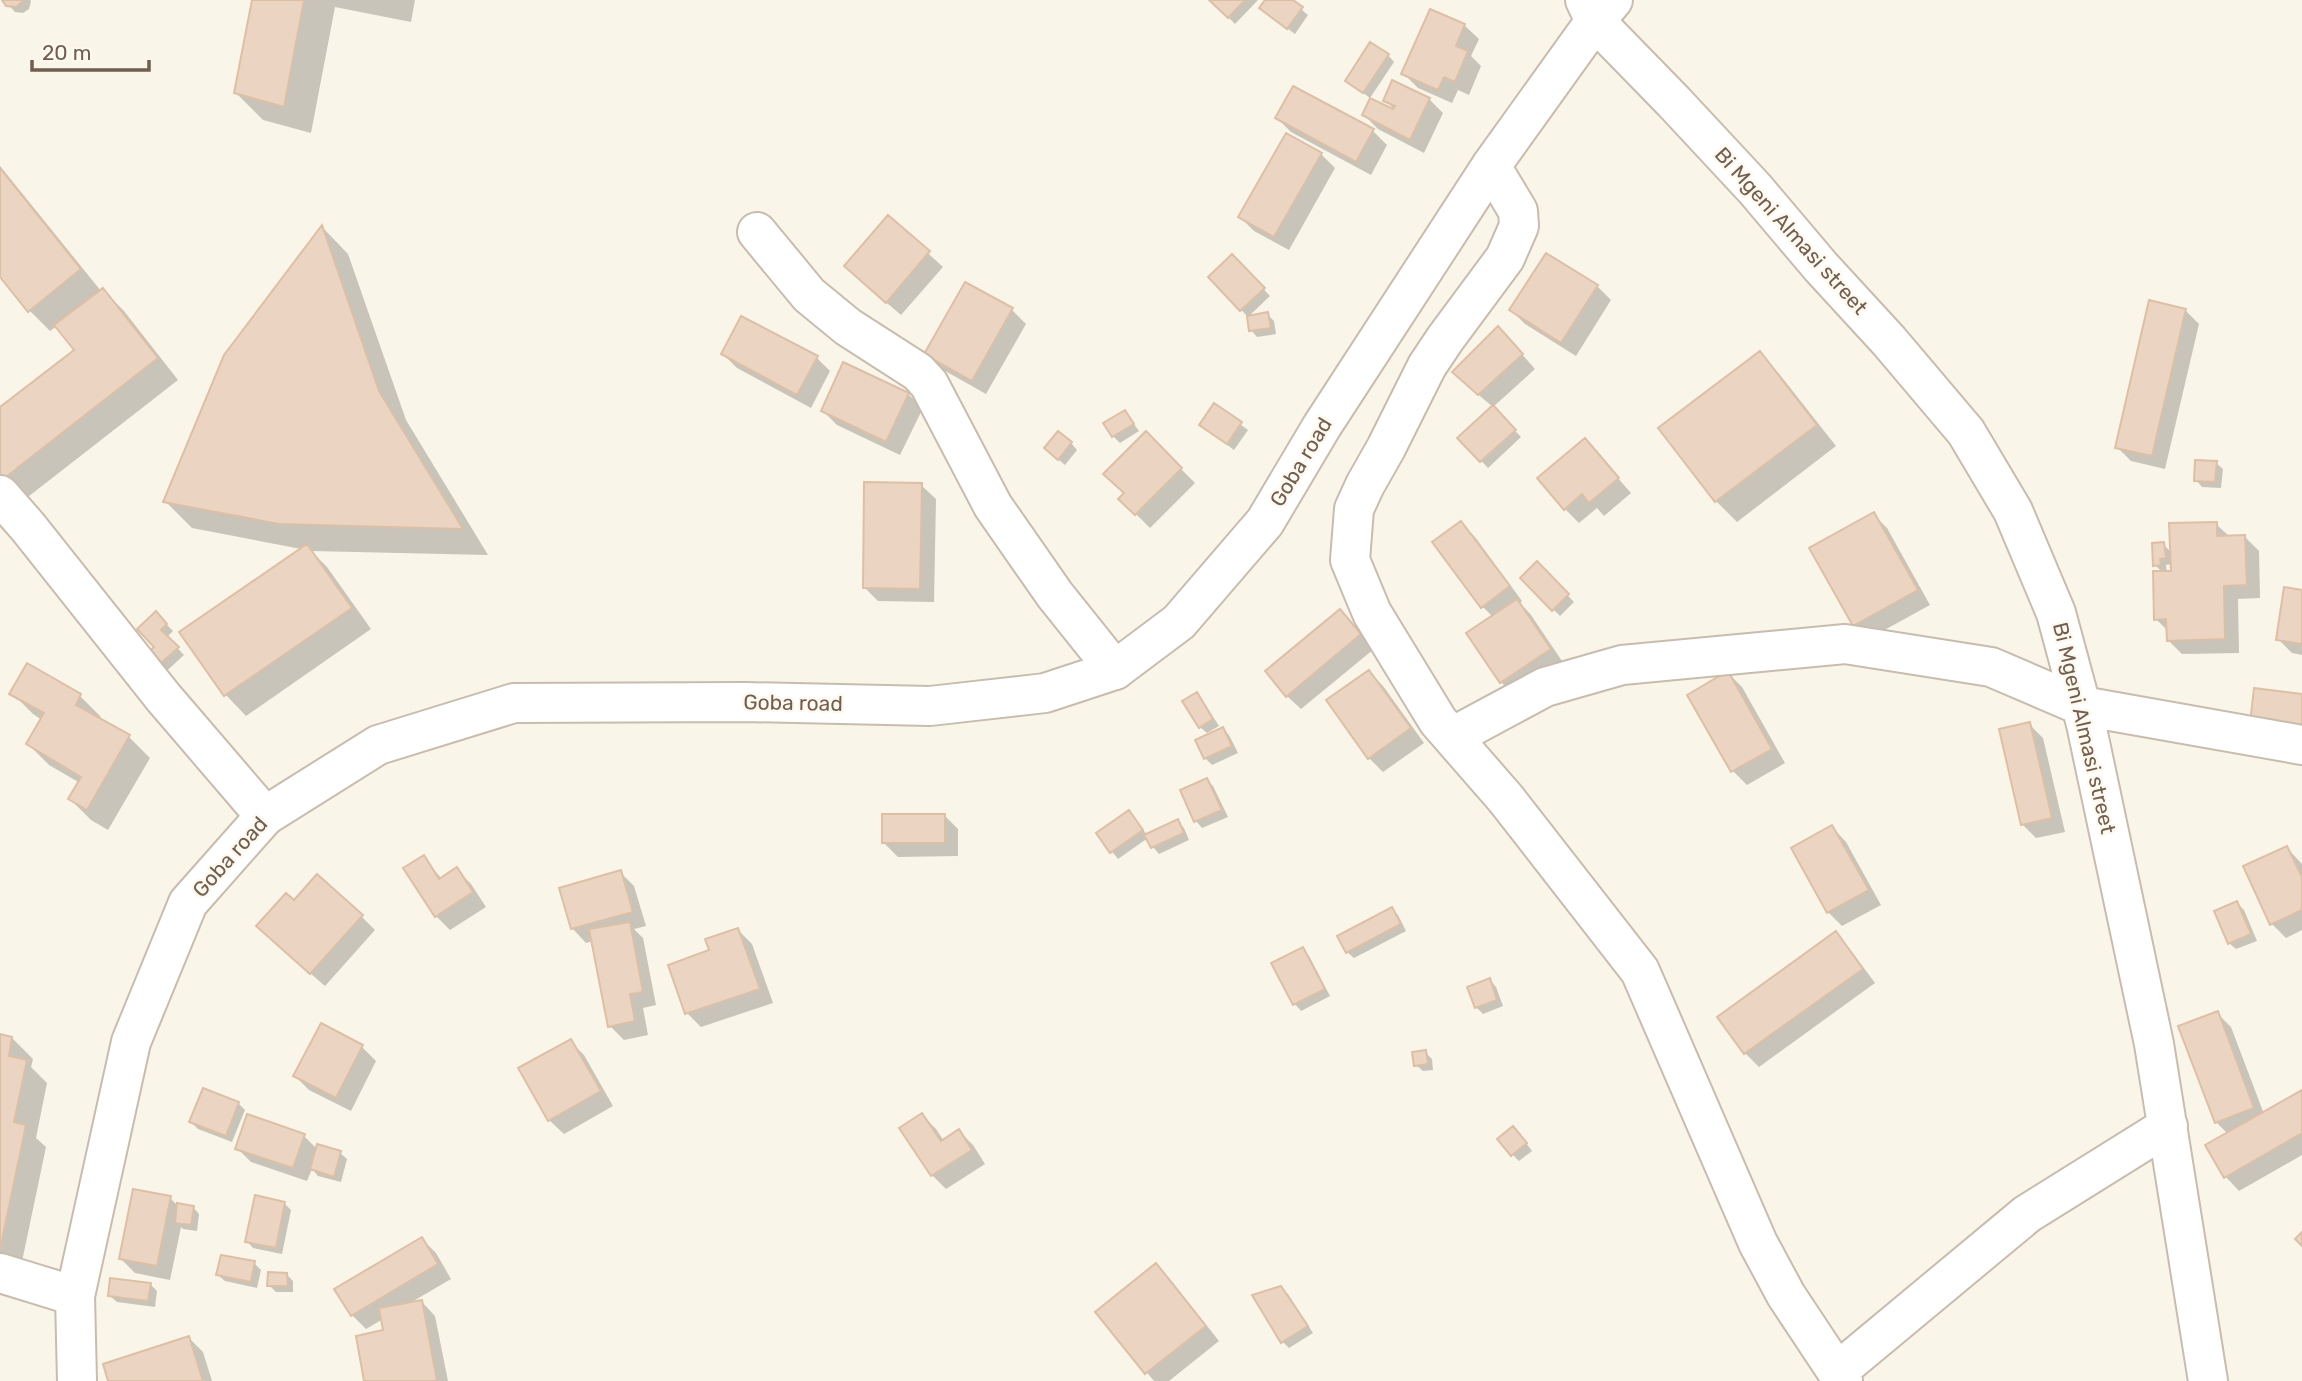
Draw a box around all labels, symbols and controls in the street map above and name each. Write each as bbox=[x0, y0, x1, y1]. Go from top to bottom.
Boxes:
scale bar bbox=[32, 28, 149, 72]
text: 20 m bbox=[42, 40, 91, 65]
street label: Bi Mgeni Almasi street bbox=[1710, 142, 1873, 319]
street label: Goba road bbox=[1264, 413, 1337, 511]
street label: Bi Mgeni Almasi street bbox=[2048, 620, 2121, 836]
street label: Goba road bbox=[743, 689, 843, 716]
street label: Goba road bbox=[187, 811, 272, 902]

